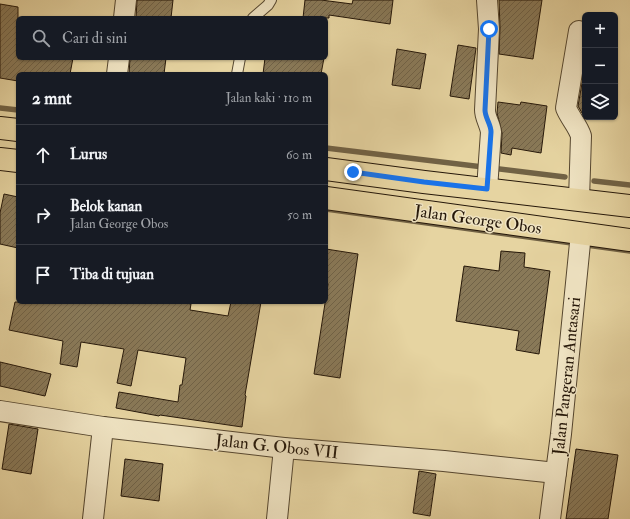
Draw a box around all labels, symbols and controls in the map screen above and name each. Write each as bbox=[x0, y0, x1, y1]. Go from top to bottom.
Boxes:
map controls bbox=[582, 12, 618, 120]
button: + bbox=[582, 12, 618, 48]
search box bbox=[16, 16, 328, 60]
route start bbox=[480, 20, 498, 38]
icon: search bbox=[30, 27, 52, 49]
text: Cari di sini bbox=[62, 29, 127, 48]
button: − bbox=[582, 48, 618, 84]
button: layers bbox=[582, 84, 618, 120]
text: 2 mnt bbox=[32, 88, 72, 109]
text: Jalan kaki · 110 m bbox=[226, 90, 312, 106]
icon: ahead bbox=[32, 144, 54, 166]
text: Lurus bbox=[70, 145, 107, 164]
text: 60 m bbox=[286, 147, 312, 163]
route end bbox=[344, 163, 362, 181]
text: Belok kanan bbox=[70, 197, 142, 216]
street label: Jalan George Obos bbox=[412, 200, 543, 240]
icon: right bbox=[32, 204, 54, 226]
text: 50 m bbox=[287, 207, 312, 223]
text: Jalan George Obos bbox=[70, 216, 168, 232]
icon: arrive bbox=[32, 264, 54, 286]
text: Tiba di tujuan bbox=[70, 265, 154, 284]
street label: Jalan Pangeran Antasari bbox=[548, 295, 586, 457]
street label: Jalan G. Obos VII bbox=[213, 429, 340, 464]

